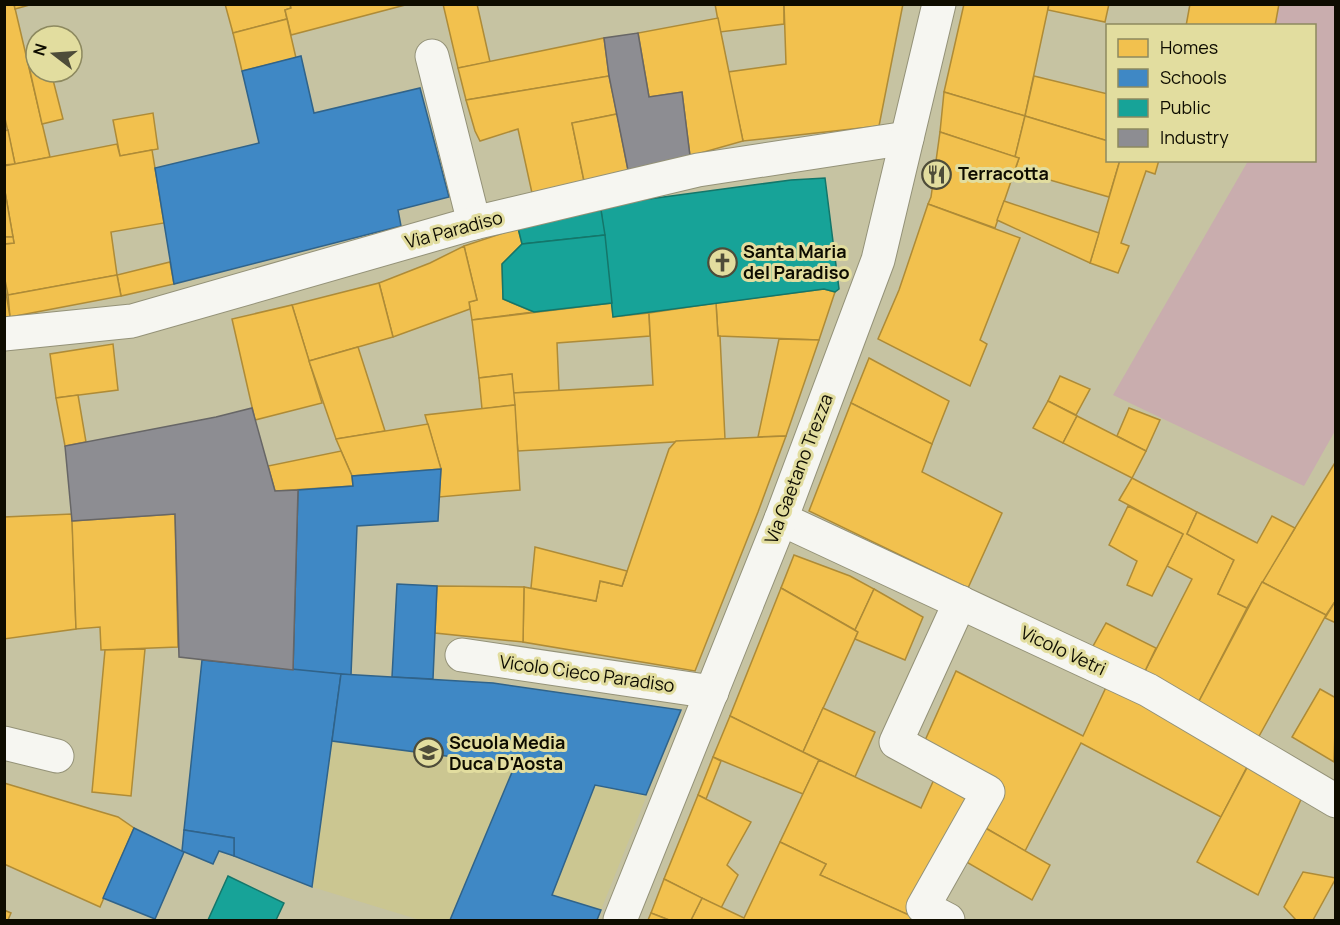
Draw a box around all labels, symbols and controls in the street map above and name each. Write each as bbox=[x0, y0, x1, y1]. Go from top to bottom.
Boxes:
north arrow bbox=[24, 24, 84, 84]
legend bbox=[1106, 24, 1316, 162]
text: Homes bbox=[1160, 35, 1218, 59]
text: N bbox=[27, 41, 52, 58]
text: Schools bbox=[1160, 65, 1227, 89]
text: Public bbox=[1160, 95, 1211, 119]
text: Industry bbox=[1160, 125, 1229, 149]
restaurant icon: Terracotta bbox=[921, 158, 953, 190]
place label: Terracotta bbox=[958, 161, 1049, 185]
street label: Via Paradiso bbox=[402, 205, 505, 254]
place label: Santa Maria del Paradiso bbox=[743, 239, 850, 284]
church icon: Santa Maria del Paradiso bbox=[706, 246, 738, 278]
street label: Via Gaetano Trezza bbox=[758, 390, 838, 547]
street label: Vicolo Vetri bbox=[1017, 620, 1110, 680]
street label: Vicolo Cieco Paradiso bbox=[498, 649, 676, 697]
place label: Scuola Media Duca D'Aosta bbox=[449, 730, 565, 775]
school or university icon: Scuola Media Duca D'Aosta bbox=[412, 737, 444, 769]

